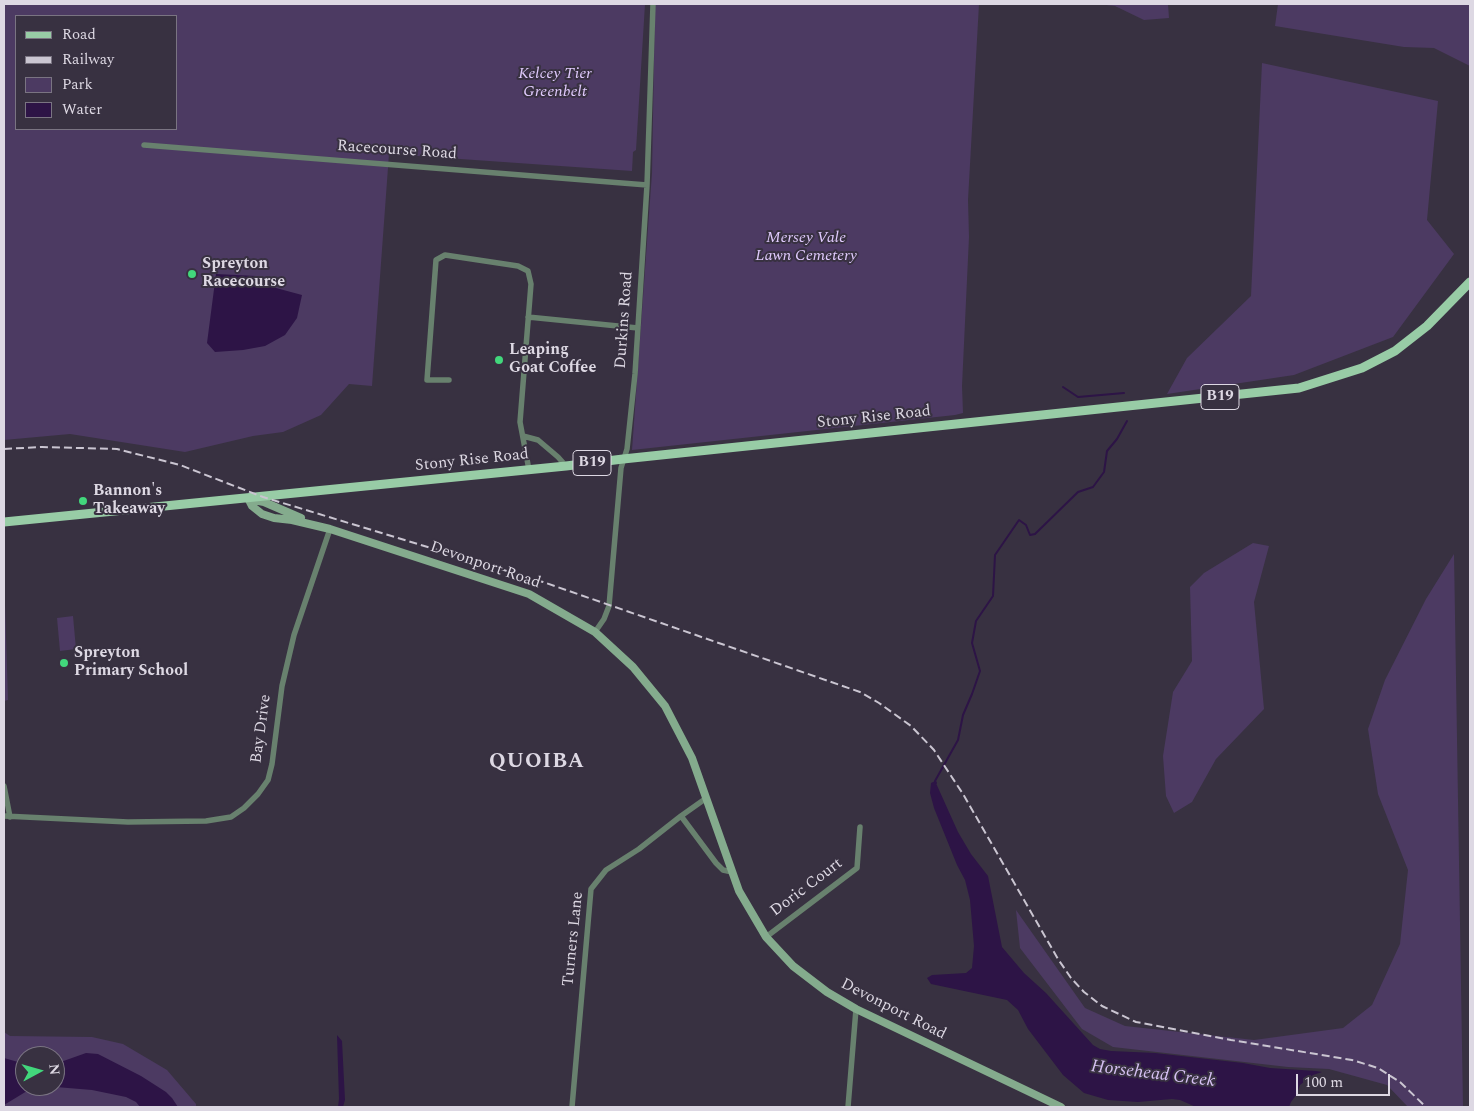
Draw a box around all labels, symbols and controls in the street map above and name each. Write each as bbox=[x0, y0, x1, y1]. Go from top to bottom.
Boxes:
legend bbox=[15, 15, 178, 130]
text: Road bbox=[62, 23, 96, 46]
text: Railway bbox=[62, 48, 114, 71]
park label: Kelcey Tier Greenbelt bbox=[518, 65, 592, 103]
text: Park bbox=[62, 73, 93, 96]
text: Water bbox=[62, 98, 102, 121]
street label: Racecourse Road bbox=[336, 137, 458, 165]
park label: Mersey Vale Lawn Cemetery bbox=[755, 229, 857, 267]
place label: Spreyton Racecourse bbox=[202, 255, 285, 293]
marker: Spreyton Racecourse bbox=[186, 268, 198, 280]
street label: Durkins Road bbox=[612, 271, 638, 369]
place label: Leaping Goat Coffee bbox=[509, 341, 596, 379]
marker: Leaping Goat Coffee bbox=[493, 354, 505, 366]
road number: B19 bbox=[1201, 384, 1239, 410]
street label: Stony Rise Road bbox=[816, 402, 932, 434]
street label: Stony Rise Road bbox=[414, 445, 530, 477]
road number: B19 bbox=[573, 450, 611, 476]
place label: Bannon's Takeaway bbox=[93, 482, 165, 520]
marker: Bannon's Takeaway bbox=[77, 495, 89, 507]
street label: Devonport Road bbox=[427, 538, 543, 594]
place label: Spreyton Primary School bbox=[74, 644, 188, 682]
marker: Spreyton Primary School bbox=[58, 657, 70, 669]
street label: Bay Drive bbox=[248, 693, 276, 765]
district label: QUOIBA bbox=[488, 750, 586, 776]
street label: Doric Court bbox=[767, 855, 847, 921]
street label: Turners Lane bbox=[559, 891, 589, 987]
street label: Devonport Road bbox=[837, 975, 949, 1045]
north arrow bbox=[15, 1046, 65, 1096]
water label: Horsehead Creek bbox=[1090, 1057, 1216, 1093]
text: N bbox=[43, 1063, 65, 1076]
scale bar bbox=[1299, 1064, 1393, 1096]
text: 100 m bbox=[1304, 1071, 1343, 1094]

